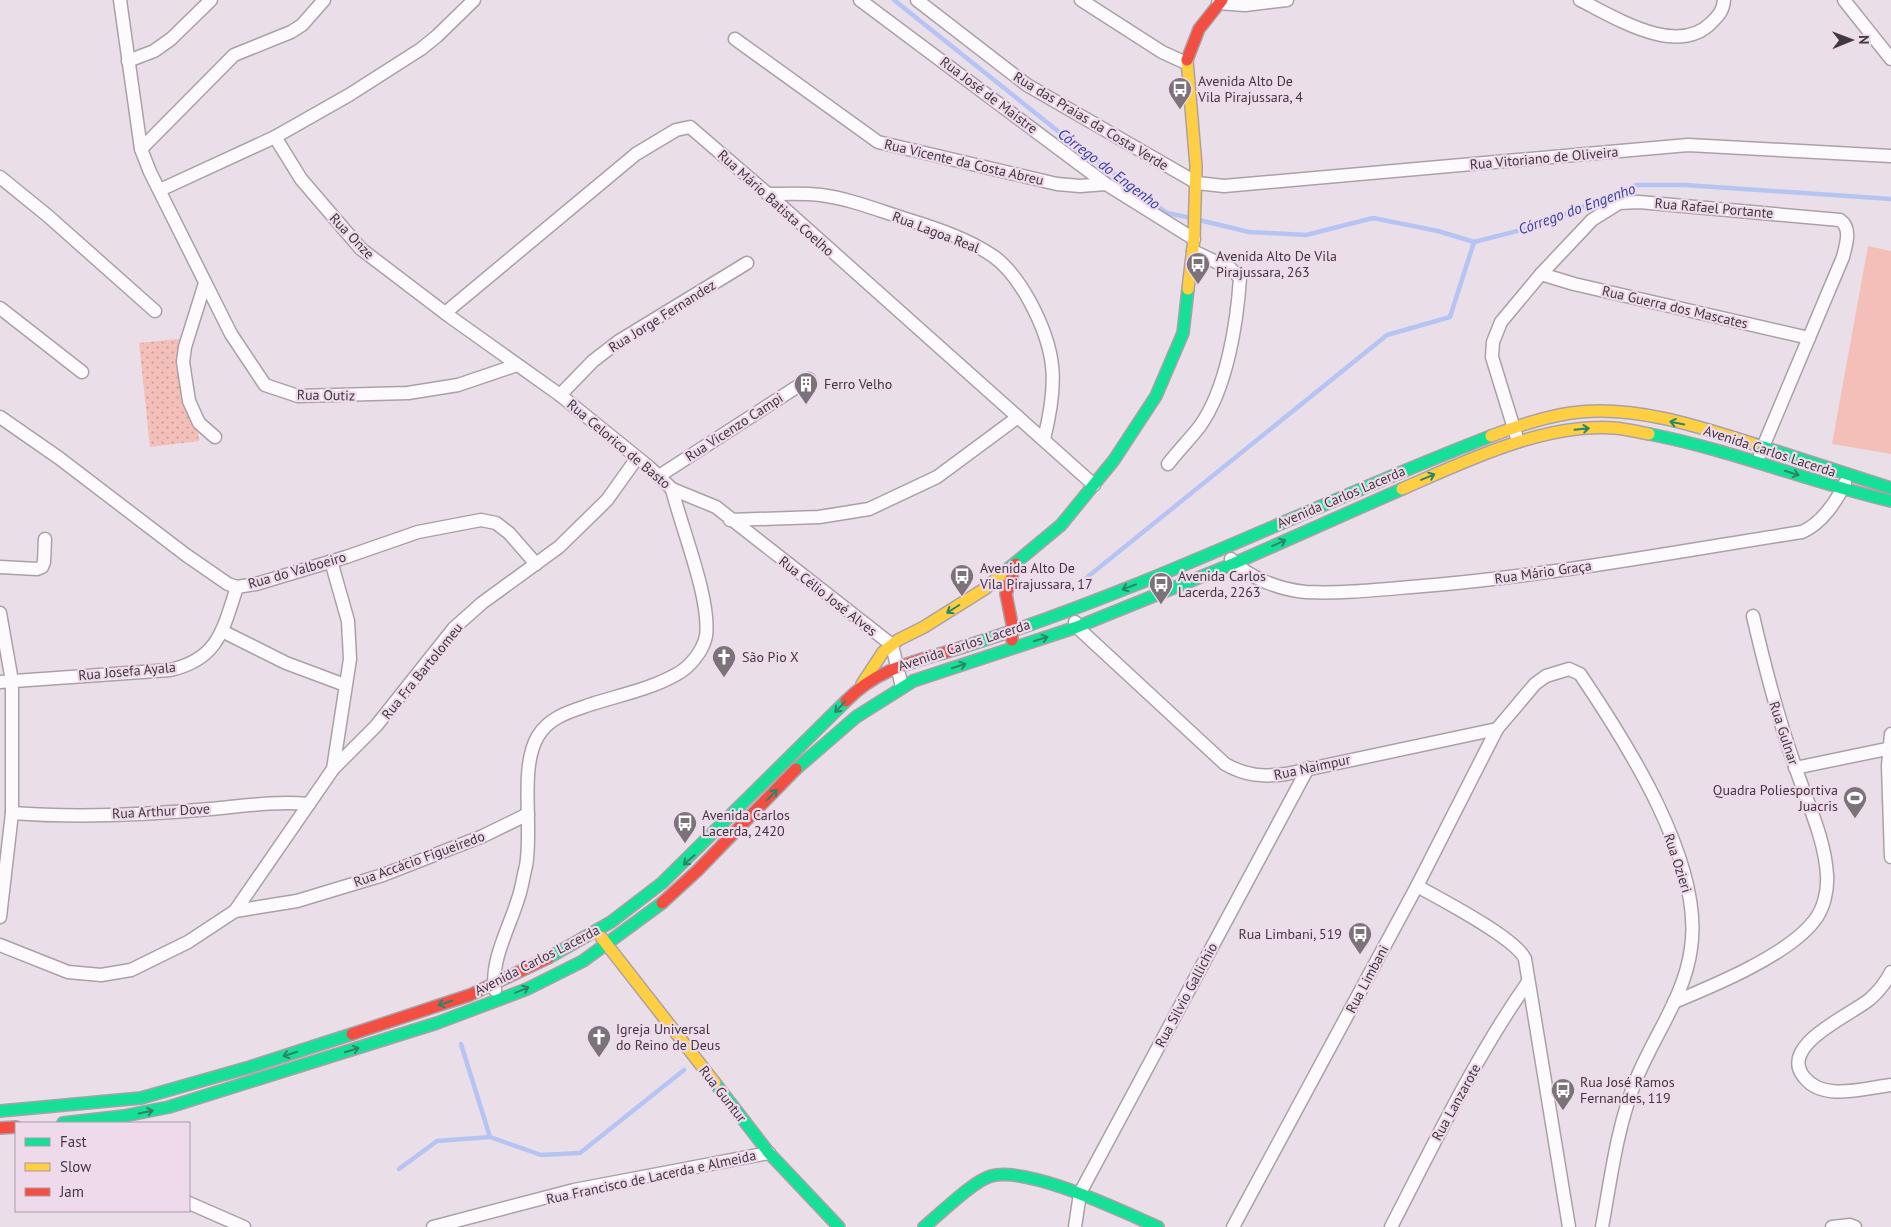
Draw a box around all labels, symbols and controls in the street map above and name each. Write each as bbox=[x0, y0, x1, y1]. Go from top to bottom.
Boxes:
north arrow bbox=[1826, 15, 1876, 65]
text: N bbox=[1855, 35, 1873, 45]
street label: Rua José de Maistre bbox=[937, 52, 1041, 138]
street label: Rua das Praias da Costa Verde bbox=[1010, 68, 1172, 174]
place label: Avenida Alto De Vila Pirajussara, 4 bbox=[1197, 72, 1303, 106]
bus stop icon: Avenida Alto De Vila Pirajussara, 4 bbox=[1167, 76, 1193, 110]
water label: Córrego do Engenho bbox=[1054, 124, 1164, 213]
street label: Rua Vicente da Costa Abreu bbox=[882, 135, 1046, 189]
street label: Rua Vitoriano de Oliveira bbox=[1469, 143, 1619, 173]
street label: Rua Mário Batista Coelho bbox=[714, 146, 838, 260]
water label: Córrego do Engenho bbox=[1516, 179, 1638, 239]
street label: Rua Rafael Portante bbox=[1654, 194, 1774, 222]
street label: Rua Lagoa Real bbox=[890, 207, 982, 257]
street label: Rua Onze bbox=[326, 209, 378, 263]
place label: Avenida Alto De Vila Pirajussara, 263 bbox=[1216, 247, 1337, 281]
bus stop icon: Avenida Alto De Vila Pirajussara, 263 bbox=[1185, 251, 1211, 285]
street label: Rua Jorge Fernandez bbox=[605, 276, 719, 356]
street label: Rua Guerra dos Mascates bbox=[1600, 281, 1750, 333]
building icon: Ferro Velho bbox=[793, 371, 819, 405]
place label: Ferro Velho bbox=[824, 375, 892, 393]
street label: Rua Outiz bbox=[297, 385, 355, 405]
street label: Rua Vicenzo Campi bbox=[682, 389, 786, 465]
street label: Rua Celorico de Basto bbox=[563, 395, 675, 493]
one-way arrow bbox=[1670, 417, 1686, 427]
street label: Avenida Carlos Lacerda bbox=[1702, 421, 1838, 481]
one-way arrow bbox=[1574, 424, 1590, 434]
street label: Avenida Carlos Lacerda bbox=[1274, 462, 1408, 532]
one-way arrow bbox=[1783, 469, 1799, 478]
one-way arrow bbox=[1420, 472, 1435, 482]
one-way arrow bbox=[1271, 538, 1286, 548]
street label: Rua do Valboeiro bbox=[246, 547, 348, 593]
street label: Rua Célio José Alves bbox=[775, 552, 881, 640]
street label: Rua Mário Graça bbox=[1493, 556, 1593, 588]
place label: Avenida Alto De Vila Pirajussara, 17 bbox=[979, 559, 1093, 593]
bus stop icon: Avenida Alto De Vila Pirajussara, 17 bbox=[949, 563, 975, 597]
place label: Avenida Carlos Lacerda, 2263 bbox=[1178, 567, 1266, 601]
bus stop icon: Avenida Carlos Lacerda, 2263 bbox=[1148, 571, 1174, 605]
one-way arrow bbox=[1122, 583, 1138, 592]
one-way arrow bbox=[947, 604, 961, 614]
street label: Avenida Carlos Lacerda bbox=[896, 615, 1032, 675]
street label: Rua Fra Bartolomeu bbox=[378, 619, 466, 723]
one-way arrow bbox=[1033, 634, 1049, 644]
church icon: São Pio X bbox=[711, 644, 737, 678]
place label: São Pio X bbox=[742, 648, 799, 666]
street label: Rua Josefa Ayala bbox=[77, 658, 177, 684]
one-way arrow bbox=[950, 661, 966, 671]
street label: Rua Gulnar bbox=[1765, 699, 1803, 767]
one-way arrow bbox=[834, 701, 846, 714]
street label: Rua Naimpur bbox=[1272, 750, 1352, 784]
place label: Quadra Poliesportiva Juacris bbox=[1713, 781, 1838, 815]
sports icon: Quadra Poliesportiva Juacris bbox=[1842, 785, 1868, 819]
one-way arrow bbox=[766, 789, 778, 801]
street label: Rua Arthur Dove bbox=[112, 799, 210, 823]
place label: Avenida Carlos Lacerda, 2420 bbox=[702, 806, 790, 840]
bus stop icon: Avenida Carlos Lacerda, 2420 bbox=[672, 810, 698, 844]
street label: Rua Accácio Figueiredo bbox=[351, 827, 487, 891]
street label: Rua Ozieri bbox=[1660, 831, 1696, 895]
one-way arrow bbox=[682, 854, 695, 866]
street label: Avenida Carlos Lacerda bbox=[471, 921, 603, 999]
bus stop icon: Rua Limbani, 519 bbox=[1347, 921, 1373, 955]
place label: Rua Limbani, 519 bbox=[1239, 925, 1342, 943]
street label: Rua Silvio Gallichio bbox=[1151, 940, 1221, 1050]
street label: Rua Limbani bbox=[1342, 942, 1392, 1016]
one-way arrow bbox=[514, 984, 529, 994]
one-way arrow bbox=[437, 999, 453, 1008]
place label: Igreja Universal do Reino de Deus bbox=[616, 1020, 720, 1054]
church icon: Igreja Universal do Reino de Deus bbox=[586, 1024, 612, 1058]
one-way arrow bbox=[344, 1044, 360, 1054]
one-way arrow bbox=[283, 1050, 299, 1059]
street label: Rua Lanzarote bbox=[1427, 1060, 1485, 1144]
street label: Rua Guntur bbox=[695, 1062, 751, 1126]
place label: Rua José Ramos Fernandes, 119 bbox=[1580, 1073, 1675, 1107]
bus stop icon: Rua José Ramos Fernandes, 119 bbox=[1550, 1077, 1576, 1111]
one-way arrow bbox=[138, 1106, 154, 1116]
legend bbox=[15, 1122, 190, 1212]
text: Fast bbox=[60, 1132, 87, 1151]
street label: Rua Francisco de Lacerda e Almeida bbox=[544, 1146, 758, 1208]
text: Slow bbox=[60, 1157, 91, 1176]
text: Jam bbox=[59, 1182, 84, 1201]

